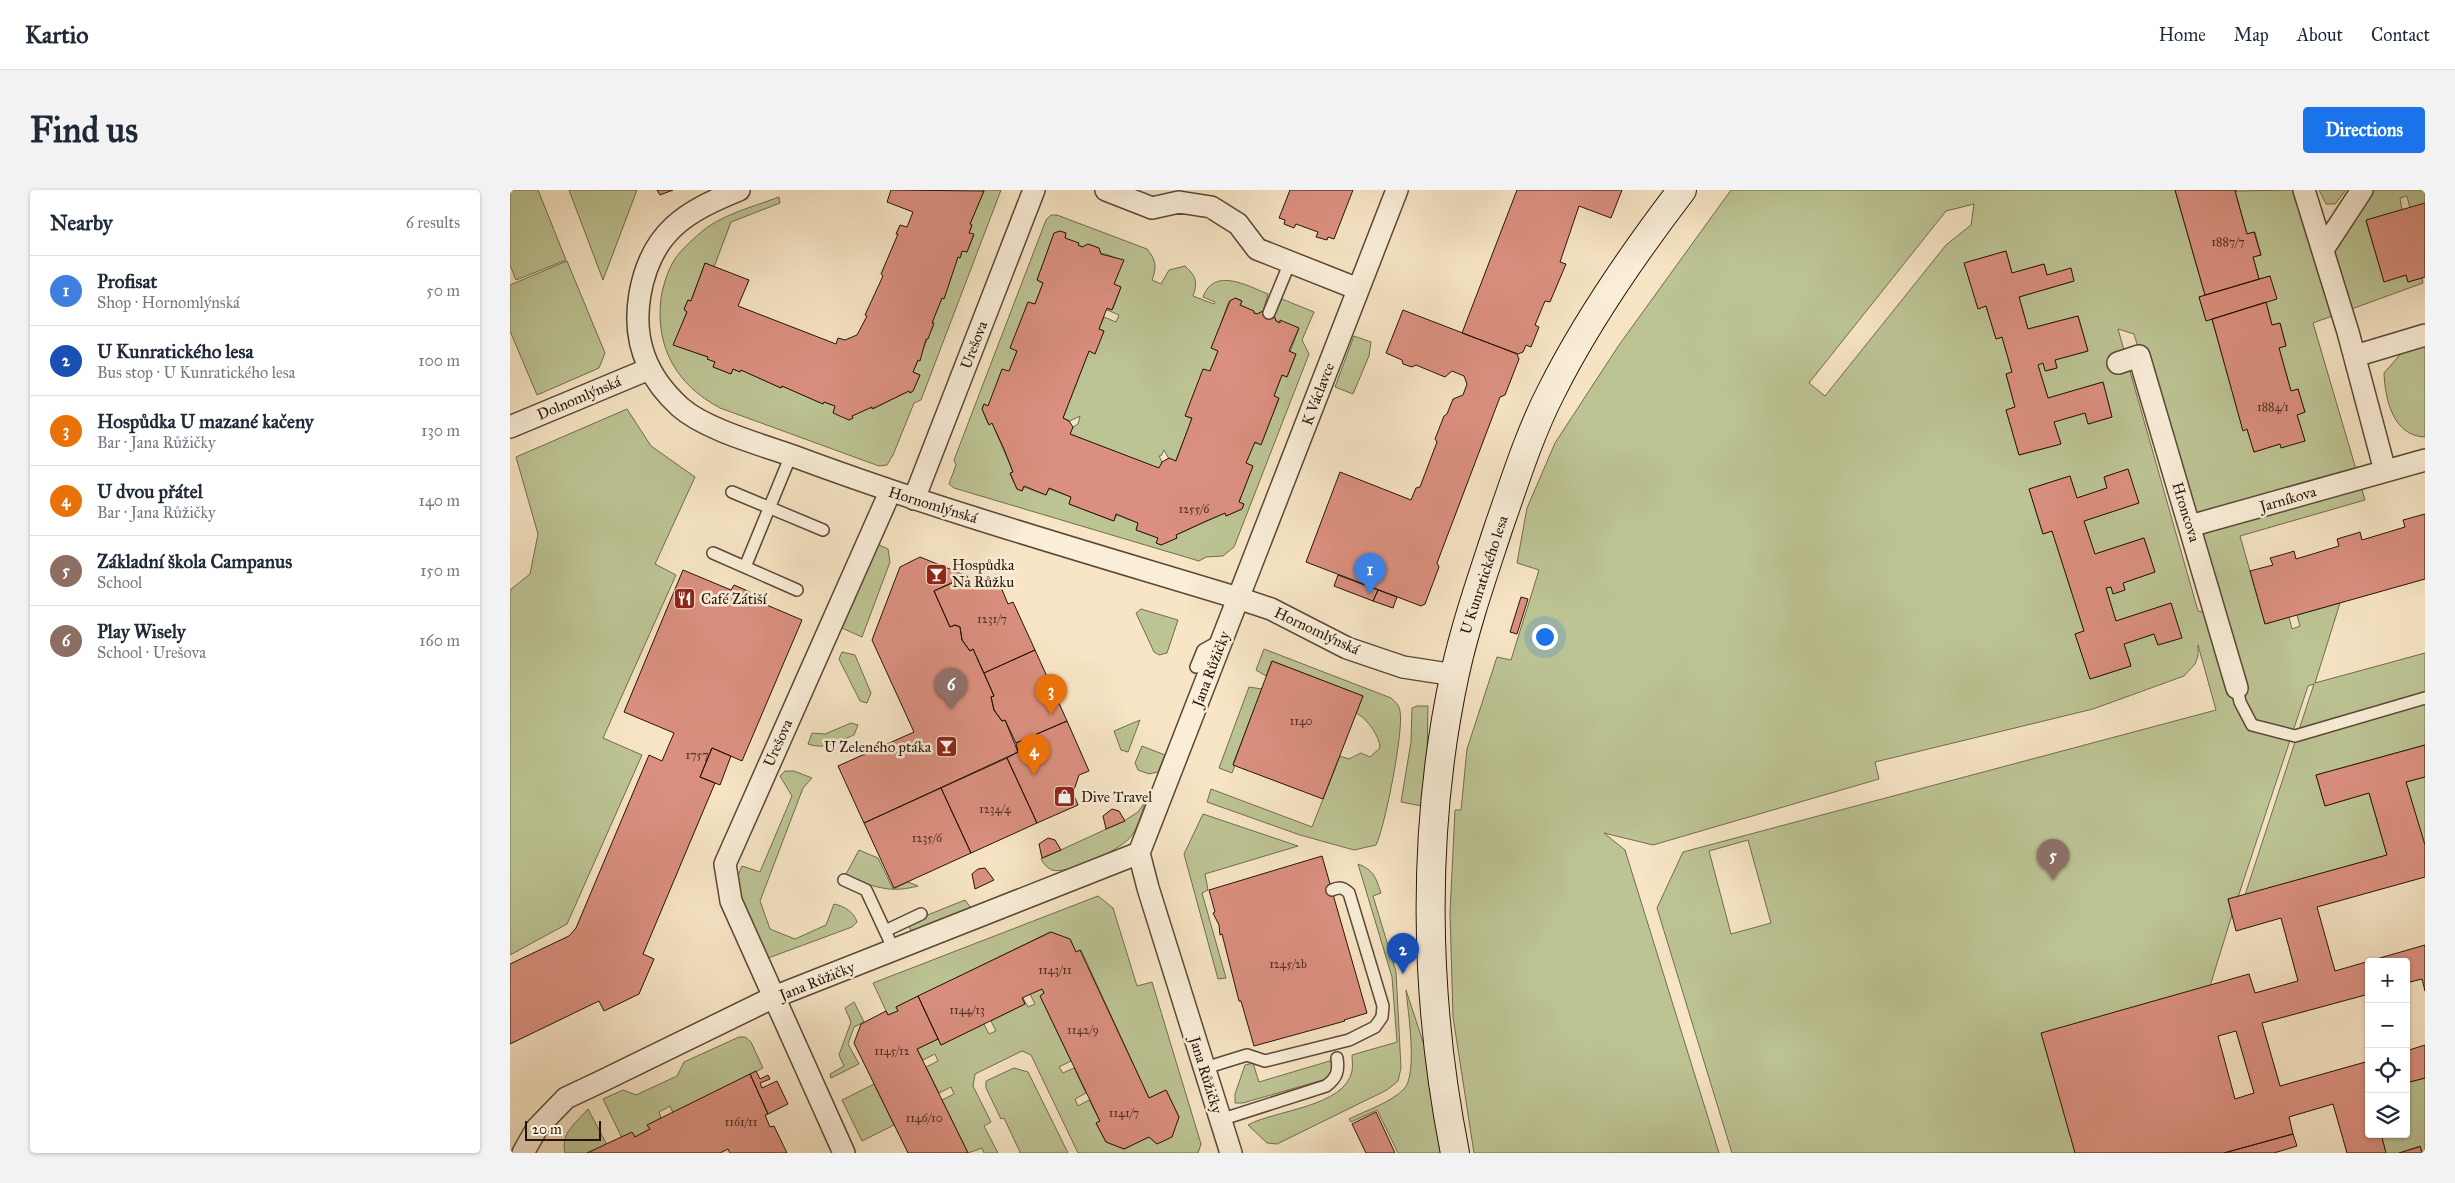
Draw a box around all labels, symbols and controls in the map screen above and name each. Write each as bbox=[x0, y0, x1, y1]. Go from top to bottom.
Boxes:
text: Kartio bbox=[25, 20, 88, 50]
text: Home bbox=[2159, 24, 2206, 46]
text: Map bbox=[2234, 24, 2269, 46]
text: About bbox=[2297, 24, 2343, 46]
text: Contact bbox=[2371, 24, 2430, 46]
button: Directions bbox=[2303, 107, 2425, 153]
text: Find us bbox=[30, 109, 138, 152]
text: Nearby bbox=[50, 210, 113, 236]
text: 6 results bbox=[406, 213, 460, 232]
house number: 1887/7 bbox=[2211, 235, 2245, 249]
text: Profisat bbox=[97, 270, 157, 293]
text: 1 bbox=[63, 281, 69, 300]
text: 50 m bbox=[426, 281, 460, 300]
text: Shop · Hornomlýnská bbox=[97, 293, 240, 312]
street label: Urešova bbox=[957, 318, 992, 371]
text: U Kunratického lesa bbox=[97, 340, 253, 363]
text: 2 bbox=[62, 351, 70, 370]
text: 100 m bbox=[418, 351, 460, 370]
street label: K Václavce bbox=[1298, 360, 1338, 428]
text: Bus stop · U Kunratického lesa bbox=[97, 363, 295, 382]
street label: Dolnomlýnská bbox=[534, 372, 624, 424]
house number: 1884/1 bbox=[2257, 400, 2289, 414]
text: Hospůdka U mazané kačeny bbox=[97, 410, 314, 433]
text: 3 bbox=[63, 421, 69, 440]
text: 130 m bbox=[421, 421, 460, 440]
text: Bar · Jana Růžičky bbox=[97, 433, 215, 452]
text: U dvou přátel bbox=[97, 480, 203, 503]
street label: Hroncova bbox=[2168, 480, 2204, 545]
street label: Jarníkova bbox=[2256, 482, 2319, 517]
street label: Hornomlýnská bbox=[886, 483, 980, 527]
text: 4 bbox=[62, 491, 70, 510]
text: 140 m bbox=[419, 491, 460, 510]
house number: 1255/6 bbox=[1179, 502, 1210, 516]
text: Bar · Jana Růžičky bbox=[97, 503, 215, 522]
street label: U Kunratického lesa bbox=[1456, 513, 1512, 637]
text: Základní škola Campanus bbox=[97, 550, 292, 573]
pin: 1 bbox=[1354, 553, 1386, 594]
place label: Hospůdka Na Růžku bbox=[952, 556, 1015, 591]
text: 5 bbox=[62, 561, 70, 580]
text: 150 m bbox=[420, 561, 460, 580]
bar icon: Hospůdka Na Růžku bbox=[924, 562, 948, 586]
text: School bbox=[97, 573, 142, 592]
restaurant icon: Café Zátiší bbox=[673, 587, 697, 611]
place label: Café Zátiší bbox=[701, 590, 768, 608]
street label: Hornomlýnská bbox=[1271, 603, 1363, 659]
house number: 1231/7 bbox=[977, 612, 1007, 626]
text: Play Wisely bbox=[97, 620, 186, 643]
your location bbox=[1532, 624, 1558, 650]
street label: Jana Růžičky bbox=[1188, 628, 1235, 712]
text: 6 bbox=[62, 631, 70, 650]
text: 160 m bbox=[419, 631, 460, 650]
text: School · Urešova bbox=[97, 643, 206, 662]
pin: 6 bbox=[935, 668, 967, 709]
pin: 3 bbox=[1035, 674, 1067, 715]
house number: 1140 bbox=[1289, 714, 1313, 728]
street label: Urešova bbox=[760, 716, 797, 769]
pin: 4 bbox=[1018, 734, 1050, 775]
bar icon: U Zeleného ptáka bbox=[935, 735, 959, 759]
place label: U Zeleného ptáka bbox=[824, 738, 932, 756]
house number: 1757 bbox=[685, 748, 709, 762]
shop icon: Dive Travel bbox=[1053, 785, 1077, 809]
place label: Dive Travel bbox=[1081, 788, 1153, 806]
house number: 1234/4 bbox=[979, 802, 1011, 816]
house number: 1235/6 bbox=[912, 831, 943, 845]
pin: 5 bbox=[2037, 839, 2069, 880]
pin: 2 bbox=[1387, 933, 1419, 974]
street label: Jana Růžičky bbox=[775, 957, 858, 1006]
house number: 1245/2b bbox=[1269, 957, 1307, 971]
map controls bbox=[2365, 958, 2410, 1138]
button: + bbox=[2365, 958, 2410, 1003]
house number: 1143/11 bbox=[1038, 963, 1072, 977]
house number: 1144/13 bbox=[949, 1003, 985, 1017]
button: − bbox=[2365, 1003, 2410, 1048]
house number: 1142/9 bbox=[1067, 1023, 1099, 1037]
street label: Jana Růžičky bbox=[1184, 1032, 1227, 1117]
house number: 1145/12 bbox=[874, 1044, 910, 1058]
button: locate bbox=[2365, 1048, 2410, 1093]
button: layers bbox=[2365, 1093, 2410, 1138]
house number: 1141/7 bbox=[1109, 1106, 1139, 1120]
house number: 1146/10 bbox=[905, 1111, 943, 1125]
house number: 1161/11 bbox=[725, 1115, 758, 1129]
scale bar bbox=[525, 1118, 601, 1141]
text: 20 m bbox=[532, 1121, 562, 1138]

